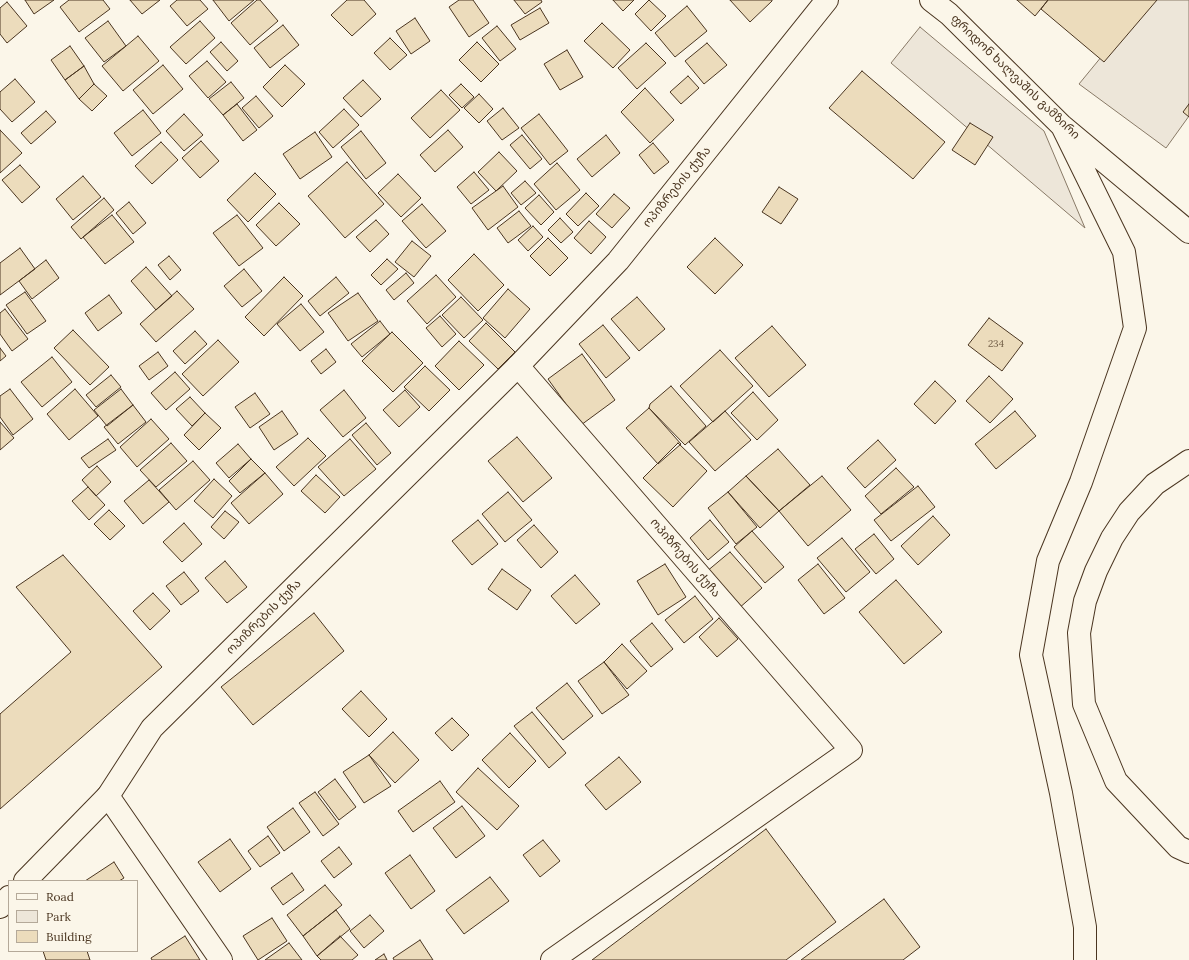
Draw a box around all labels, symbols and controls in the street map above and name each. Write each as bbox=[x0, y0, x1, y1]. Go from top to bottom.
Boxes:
street label: ფრიდონ ხალვაშის გამზირი bbox=[948, 11, 1082, 143]
street label: ოპიზრების ქუჩა bbox=[640, 144, 714, 230]
house number: 234 bbox=[988, 338, 1004, 350]
street label: ოპიზრების ქუჩა bbox=[647, 516, 723, 600]
street label: ოპიზრების ქუჩა bbox=[224, 577, 304, 657]
legend bbox=[8, 880, 138, 952]
text: Road bbox=[46, 889, 74, 904]
text: Park bbox=[46, 909, 71, 924]
text: Building bbox=[46, 929, 92, 944]

